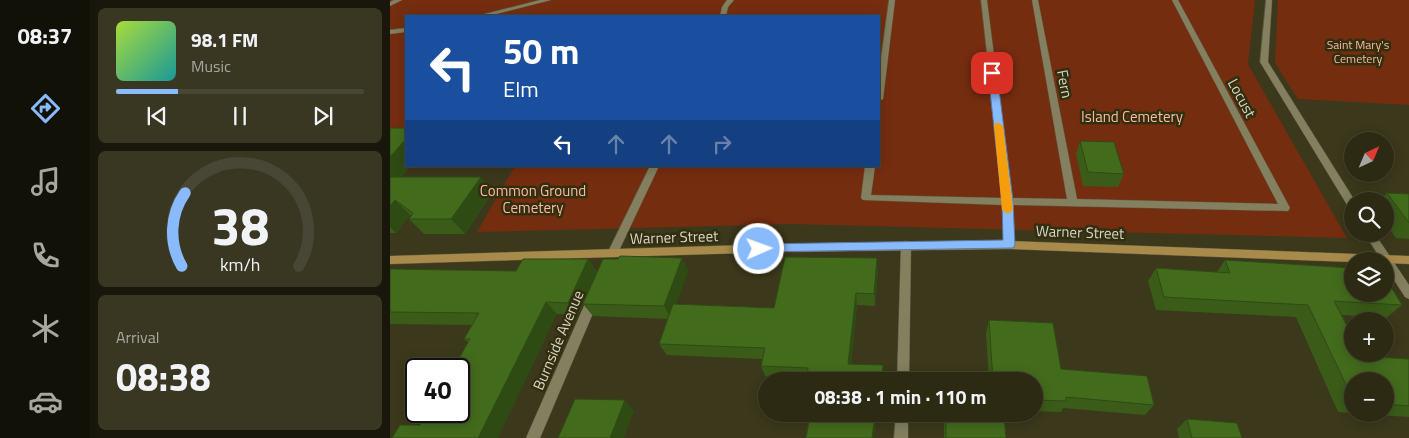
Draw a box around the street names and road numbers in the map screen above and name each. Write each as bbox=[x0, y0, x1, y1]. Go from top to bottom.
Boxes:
street label: Fern bbox=[1051, 68, 1079, 100]
street label: Locust bbox=[1222, 74, 1262, 122]
street label: Warner Street bbox=[1035, 219, 1125, 245]
street label: Warner Street bbox=[629, 224, 719, 250]
street label: Burnside Avenue bbox=[527, 287, 589, 393]

